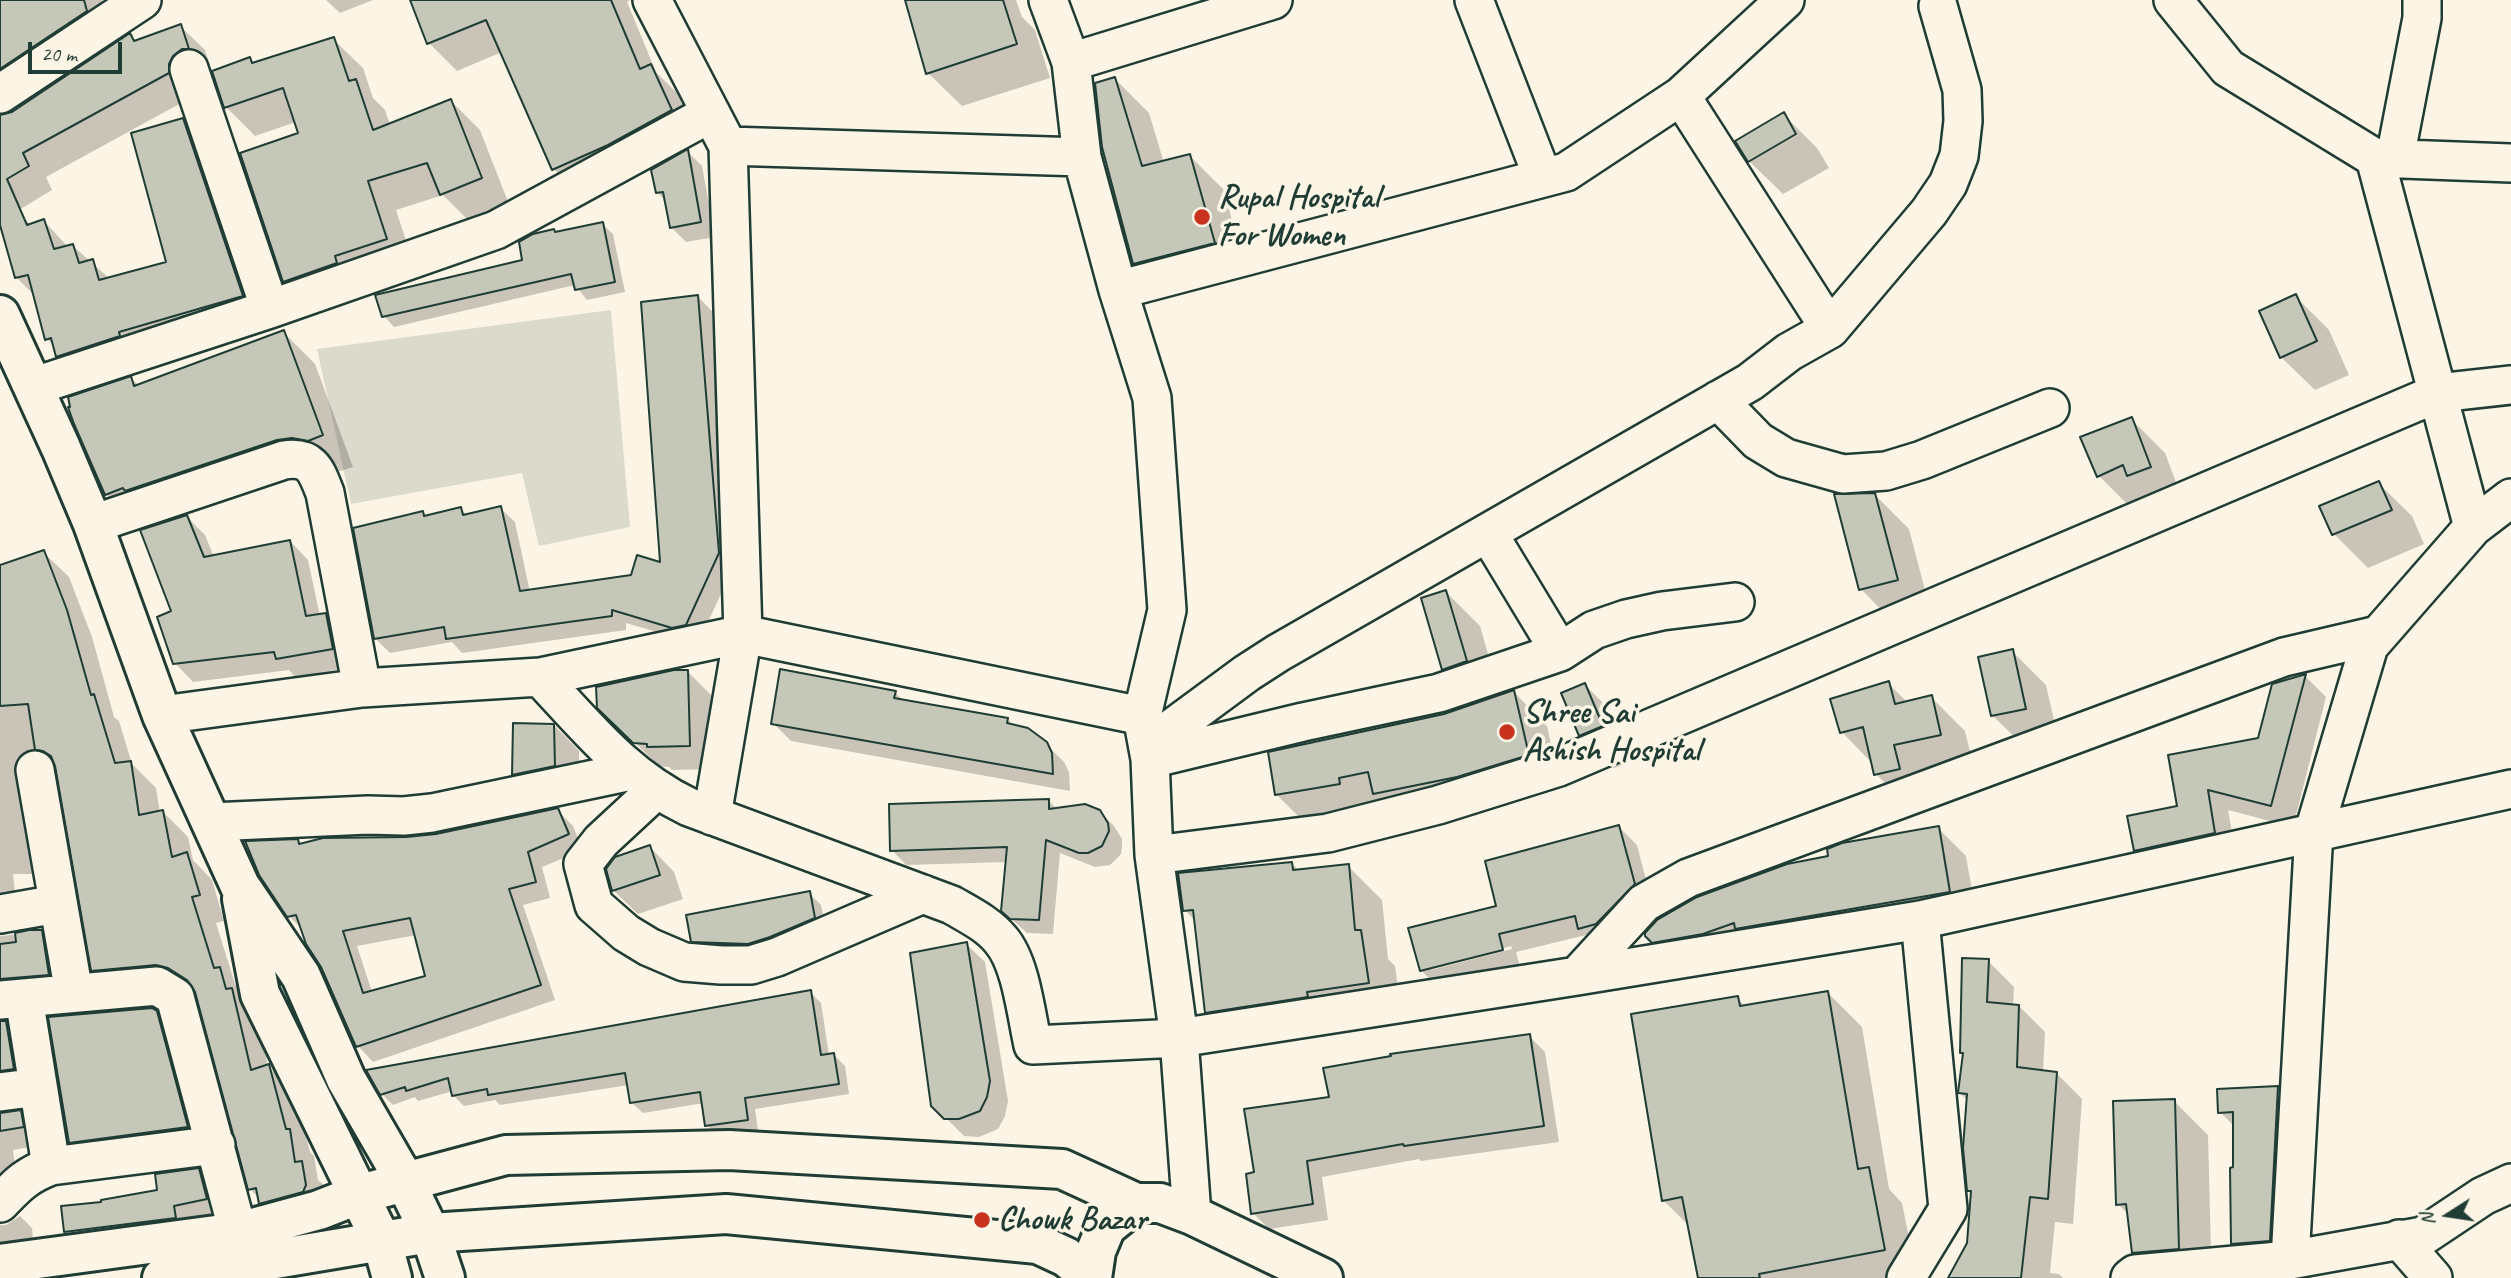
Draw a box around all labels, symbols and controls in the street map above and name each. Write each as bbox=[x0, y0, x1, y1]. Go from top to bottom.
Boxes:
scale bar bbox=[32, 28, 126, 72]
text: 20 m bbox=[41, 41, 77, 67]
place label: Rupal Hospital For Women bbox=[1218, 178, 1379, 256]
marker: Rupal Hospital For Women bbox=[1192, 207, 1212, 227]
place label: Shree Sai Ashish Hospital bbox=[1523, 693, 1700, 771]
marker: Shree Sai Ashish Hospital bbox=[1497, 722, 1517, 742]
north arrow bbox=[2413, 1180, 2483, 1250]
place label: Chowk Bazar bbox=[998, 1200, 1146, 1240]
marker: Chowk Bazar bbox=[972, 1210, 992, 1230]
text: N bbox=[2414, 1211, 2440, 1228]

